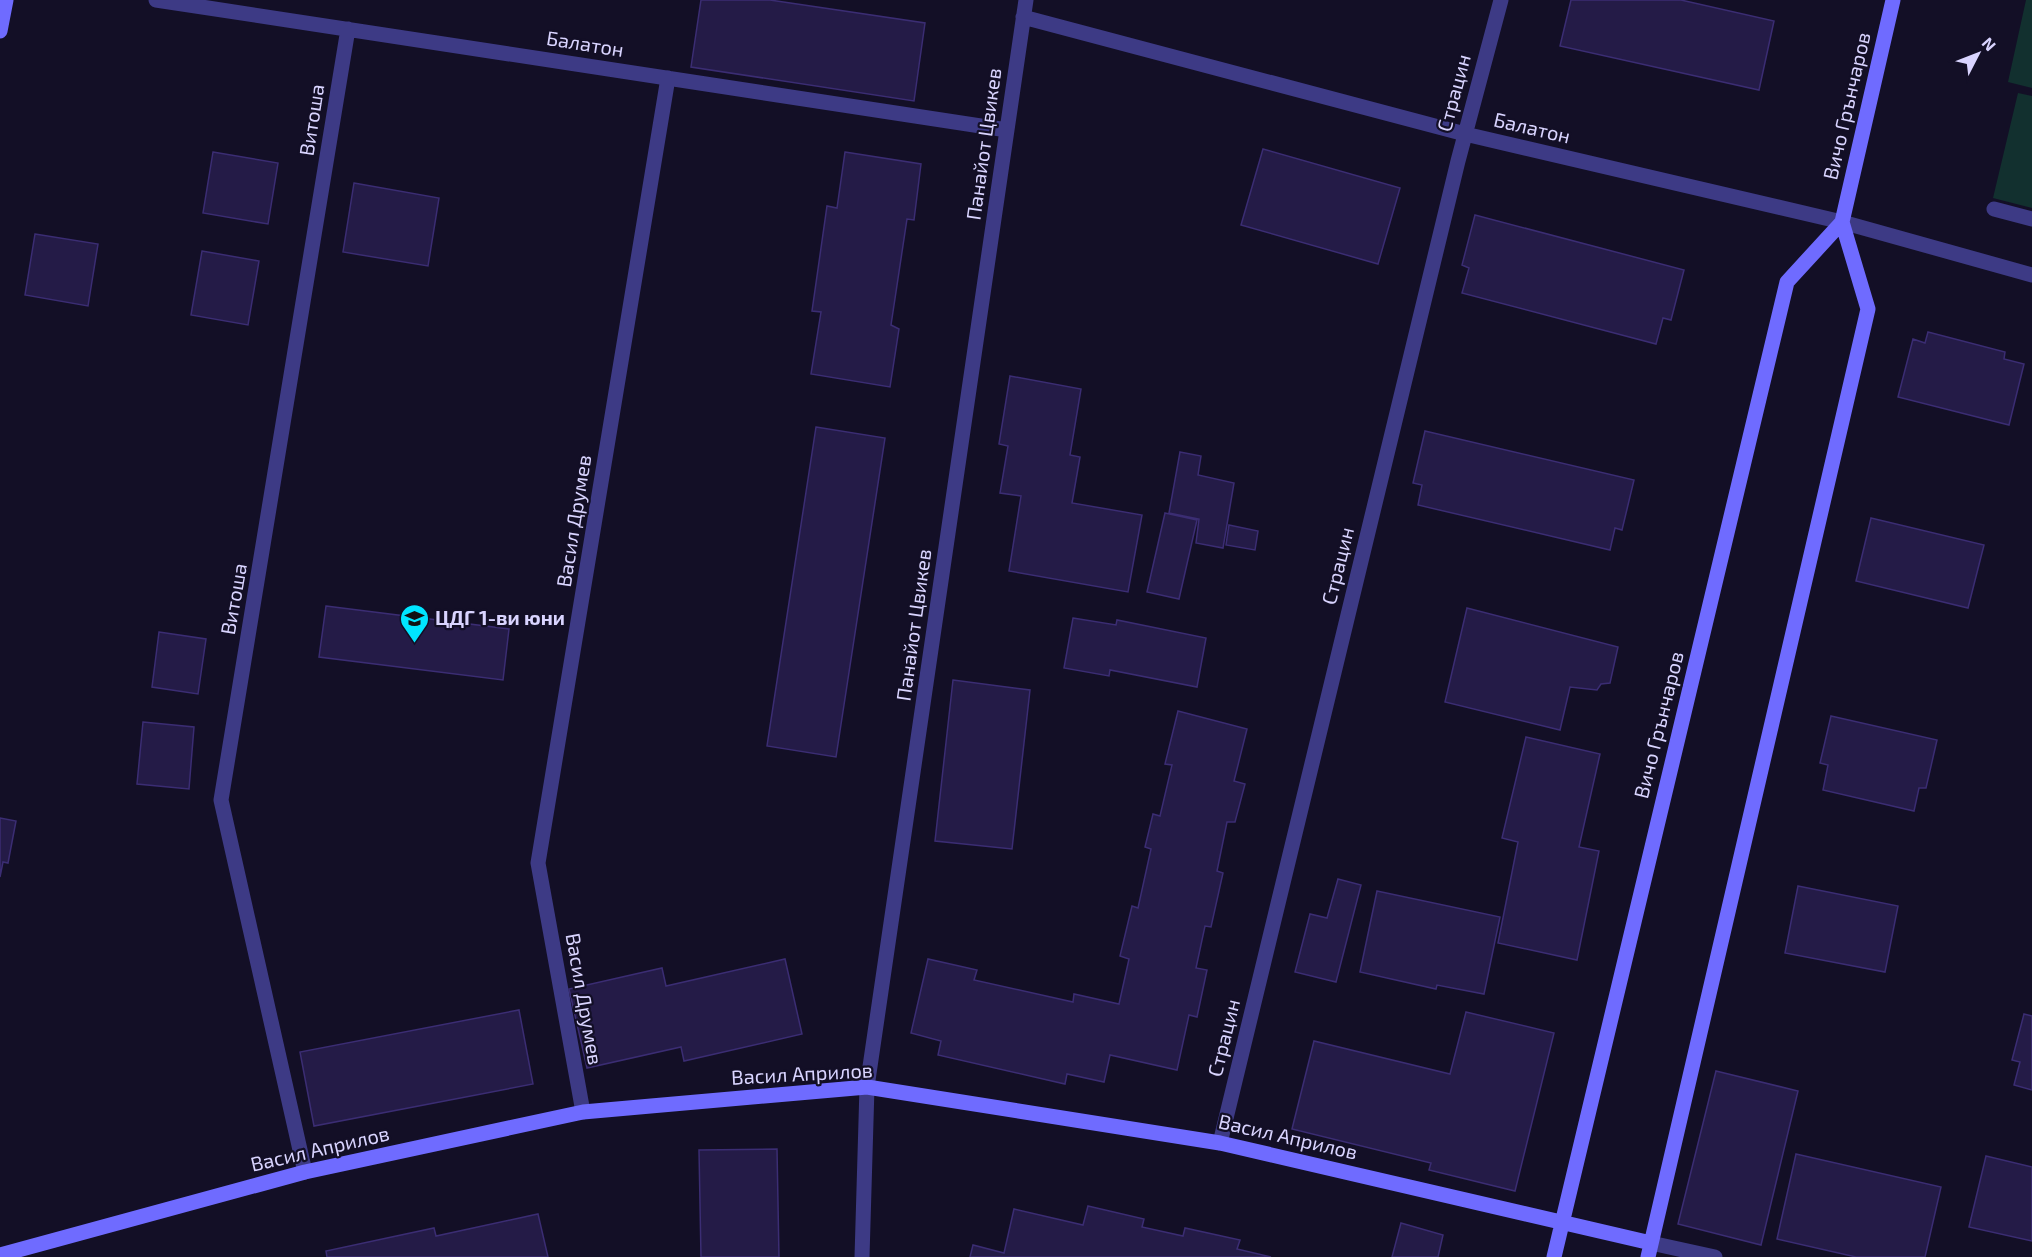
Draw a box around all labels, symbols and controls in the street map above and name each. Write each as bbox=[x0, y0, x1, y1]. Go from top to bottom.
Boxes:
north arrow bbox=[1948, 24, 2008, 84]
street label: Балатон bbox=[545, 25, 626, 61]
street label: Вичо Грънчаров bbox=[1817, 30, 1875, 182]
text: N bbox=[1979, 33, 2000, 54]
street label: Страцин bbox=[1431, 51, 1475, 134]
street label: Панайот Цвикев bbox=[960, 66, 1006, 222]
street label: Витоша bbox=[293, 82, 329, 157]
street label: Балатон bbox=[1492, 107, 1573, 147]
street label: Васил Друмев bbox=[551, 453, 596, 589]
street label: Страцин bbox=[1316, 524, 1358, 607]
street label: Панайот Цвикев bbox=[890, 547, 936, 703]
street label: Витоша bbox=[215, 561, 251, 637]
school or university icon: ЦДГ 1-ви юни bbox=[398, 602, 430, 644]
place label: ЦДГ 1-ви юни bbox=[435, 605, 565, 629]
street label: Вичо Грънчаров bbox=[1628, 649, 1688, 801]
street label: Васил Друмев bbox=[561, 931, 608, 1067]
street label: Страцин bbox=[1202, 996, 1244, 1079]
street label: Васил Априлов bbox=[731, 1057, 873, 1089]
street label: Васил Априлов bbox=[1216, 1108, 1360, 1164]
street label: Васил Априлов bbox=[248, 1120, 392, 1176]

